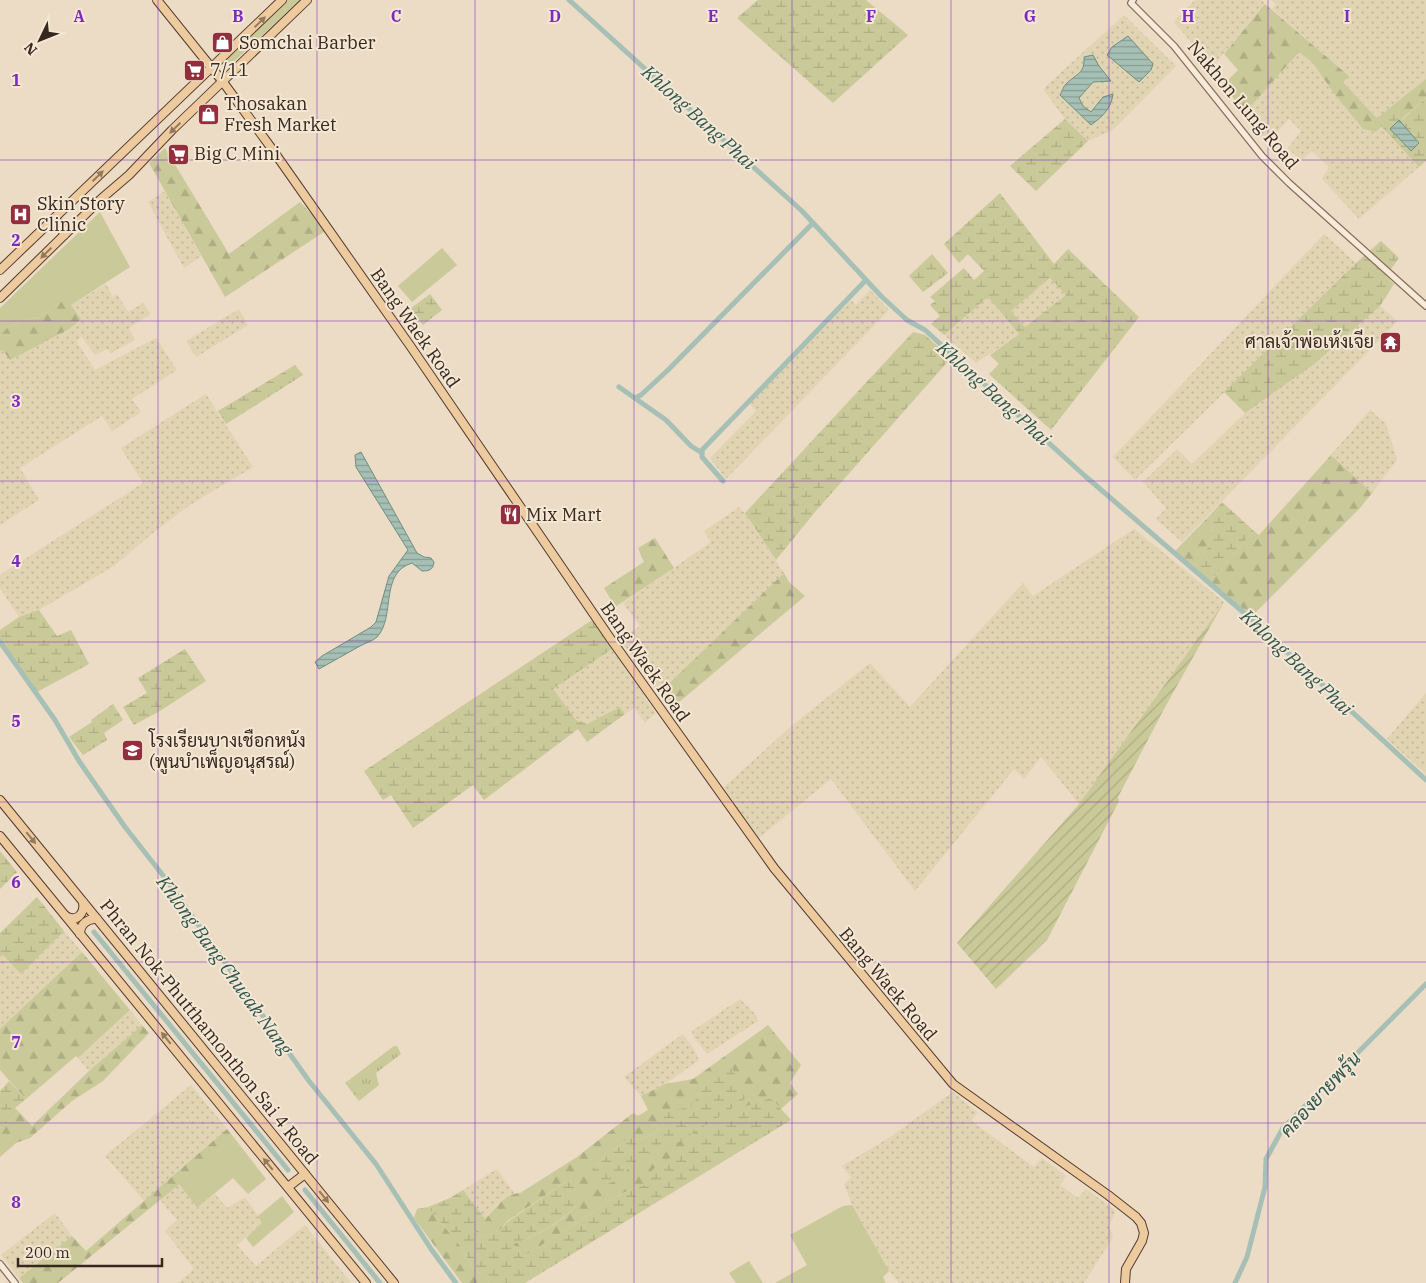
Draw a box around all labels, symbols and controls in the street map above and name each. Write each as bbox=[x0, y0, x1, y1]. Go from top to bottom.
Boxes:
text: A bbox=[73, 6, 85, 26]
text: B bbox=[232, 6, 244, 26]
text: C bbox=[391, 6, 401, 26]
text: D bbox=[549, 6, 561, 26]
text: E bbox=[708, 6, 718, 26]
text: F bbox=[866, 6, 876, 26]
text: G bbox=[1024, 6, 1036, 26]
text: H bbox=[1182, 6, 1195, 26]
text: I bbox=[1344, 6, 1350, 26]
north arrow bbox=[15, 15, 65, 65]
one-way arrow bbox=[253, 16, 265, 28]
shop icon: Somchai Barber bbox=[211, 31, 235, 55]
place label: Somchai Barber bbox=[239, 31, 376, 54]
street label: Nakhon Lung Road bbox=[1183, 35, 1304, 174]
text: N bbox=[20, 39, 41, 59]
supermarket icon: 7/11 bbox=[182, 58, 206, 82]
place label: 7/11 bbox=[210, 58, 249, 81]
water label: Khlong Bang Phai bbox=[636, 59, 761, 175]
text: 1 bbox=[11, 70, 21, 90]
place label: Thosakan Fresh Market bbox=[224, 92, 336, 136]
shop icon: Thosakan Fresh Market bbox=[196, 102, 220, 126]
one-way arrow bbox=[169, 122, 181, 134]
supermarket icon: Big C Mini bbox=[166, 142, 190, 166]
place label: Big C Mini bbox=[194, 142, 280, 165]
one-way arrow bbox=[92, 170, 104, 182]
place label: Skin Story Clinic bbox=[37, 192, 125, 236]
hospital icon: Skin Story Clinic bbox=[9, 202, 33, 226]
text: 2 bbox=[11, 230, 21, 250]
one-way arrow bbox=[40, 247, 52, 259]
street label: Bang Waek Road bbox=[366, 263, 465, 392]
place label: ศาลเจ้าพ่อเห้งเจีย bbox=[1245, 329, 1374, 353]
temple icon: ศาลเจ้าพ่อเห้งเจีย bbox=[1378, 330, 1402, 354]
water label: Khlong Bang Phai bbox=[931, 335, 1056, 451]
text: 3 bbox=[11, 391, 21, 411]
restaurant icon: Mix Mart bbox=[498, 503, 522, 527]
place label: Mix Mart bbox=[526, 503, 602, 526]
text: 4 bbox=[11, 551, 21, 571]
street label: Bang Waek Road bbox=[596, 597, 695, 726]
water label: Khlong Bang Phai bbox=[1235, 603, 1358, 720]
text: 5 bbox=[11, 711, 21, 731]
place label: โรงเรียนบางเชือกหนัง (พูนบำเพ็ญอนุสรณ์) bbox=[148, 728, 306, 775]
school or university icon: โรงเรียนบางเชือกหนัง (พูนบำเพ็ญอนุสรณ์) bbox=[121, 739, 145, 763]
one-way arrow bbox=[25, 831, 36, 844]
water label: Khlong Bang Chueak Nang bbox=[151, 870, 299, 1060]
text: 6 bbox=[11, 872, 21, 892]
street label: Phran Nok-Phutthamonthon Sai 4 Road bbox=[95, 894, 324, 1169]
street label: Bang Waek Road bbox=[834, 922, 942, 1045]
text: 7 bbox=[11, 1032, 21, 1052]
one-way arrow bbox=[160, 1032, 171, 1045]
water label: คลองยายพรุ้น bbox=[1274, 1046, 1366, 1142]
one-way arrow bbox=[263, 1158, 274, 1171]
one-way arrow bbox=[319, 1191, 330, 1204]
text: 8 bbox=[11, 1192, 21, 1212]
scale bar bbox=[18, 1236, 161, 1268]
text: 200 m bbox=[25, 1243, 70, 1262]

